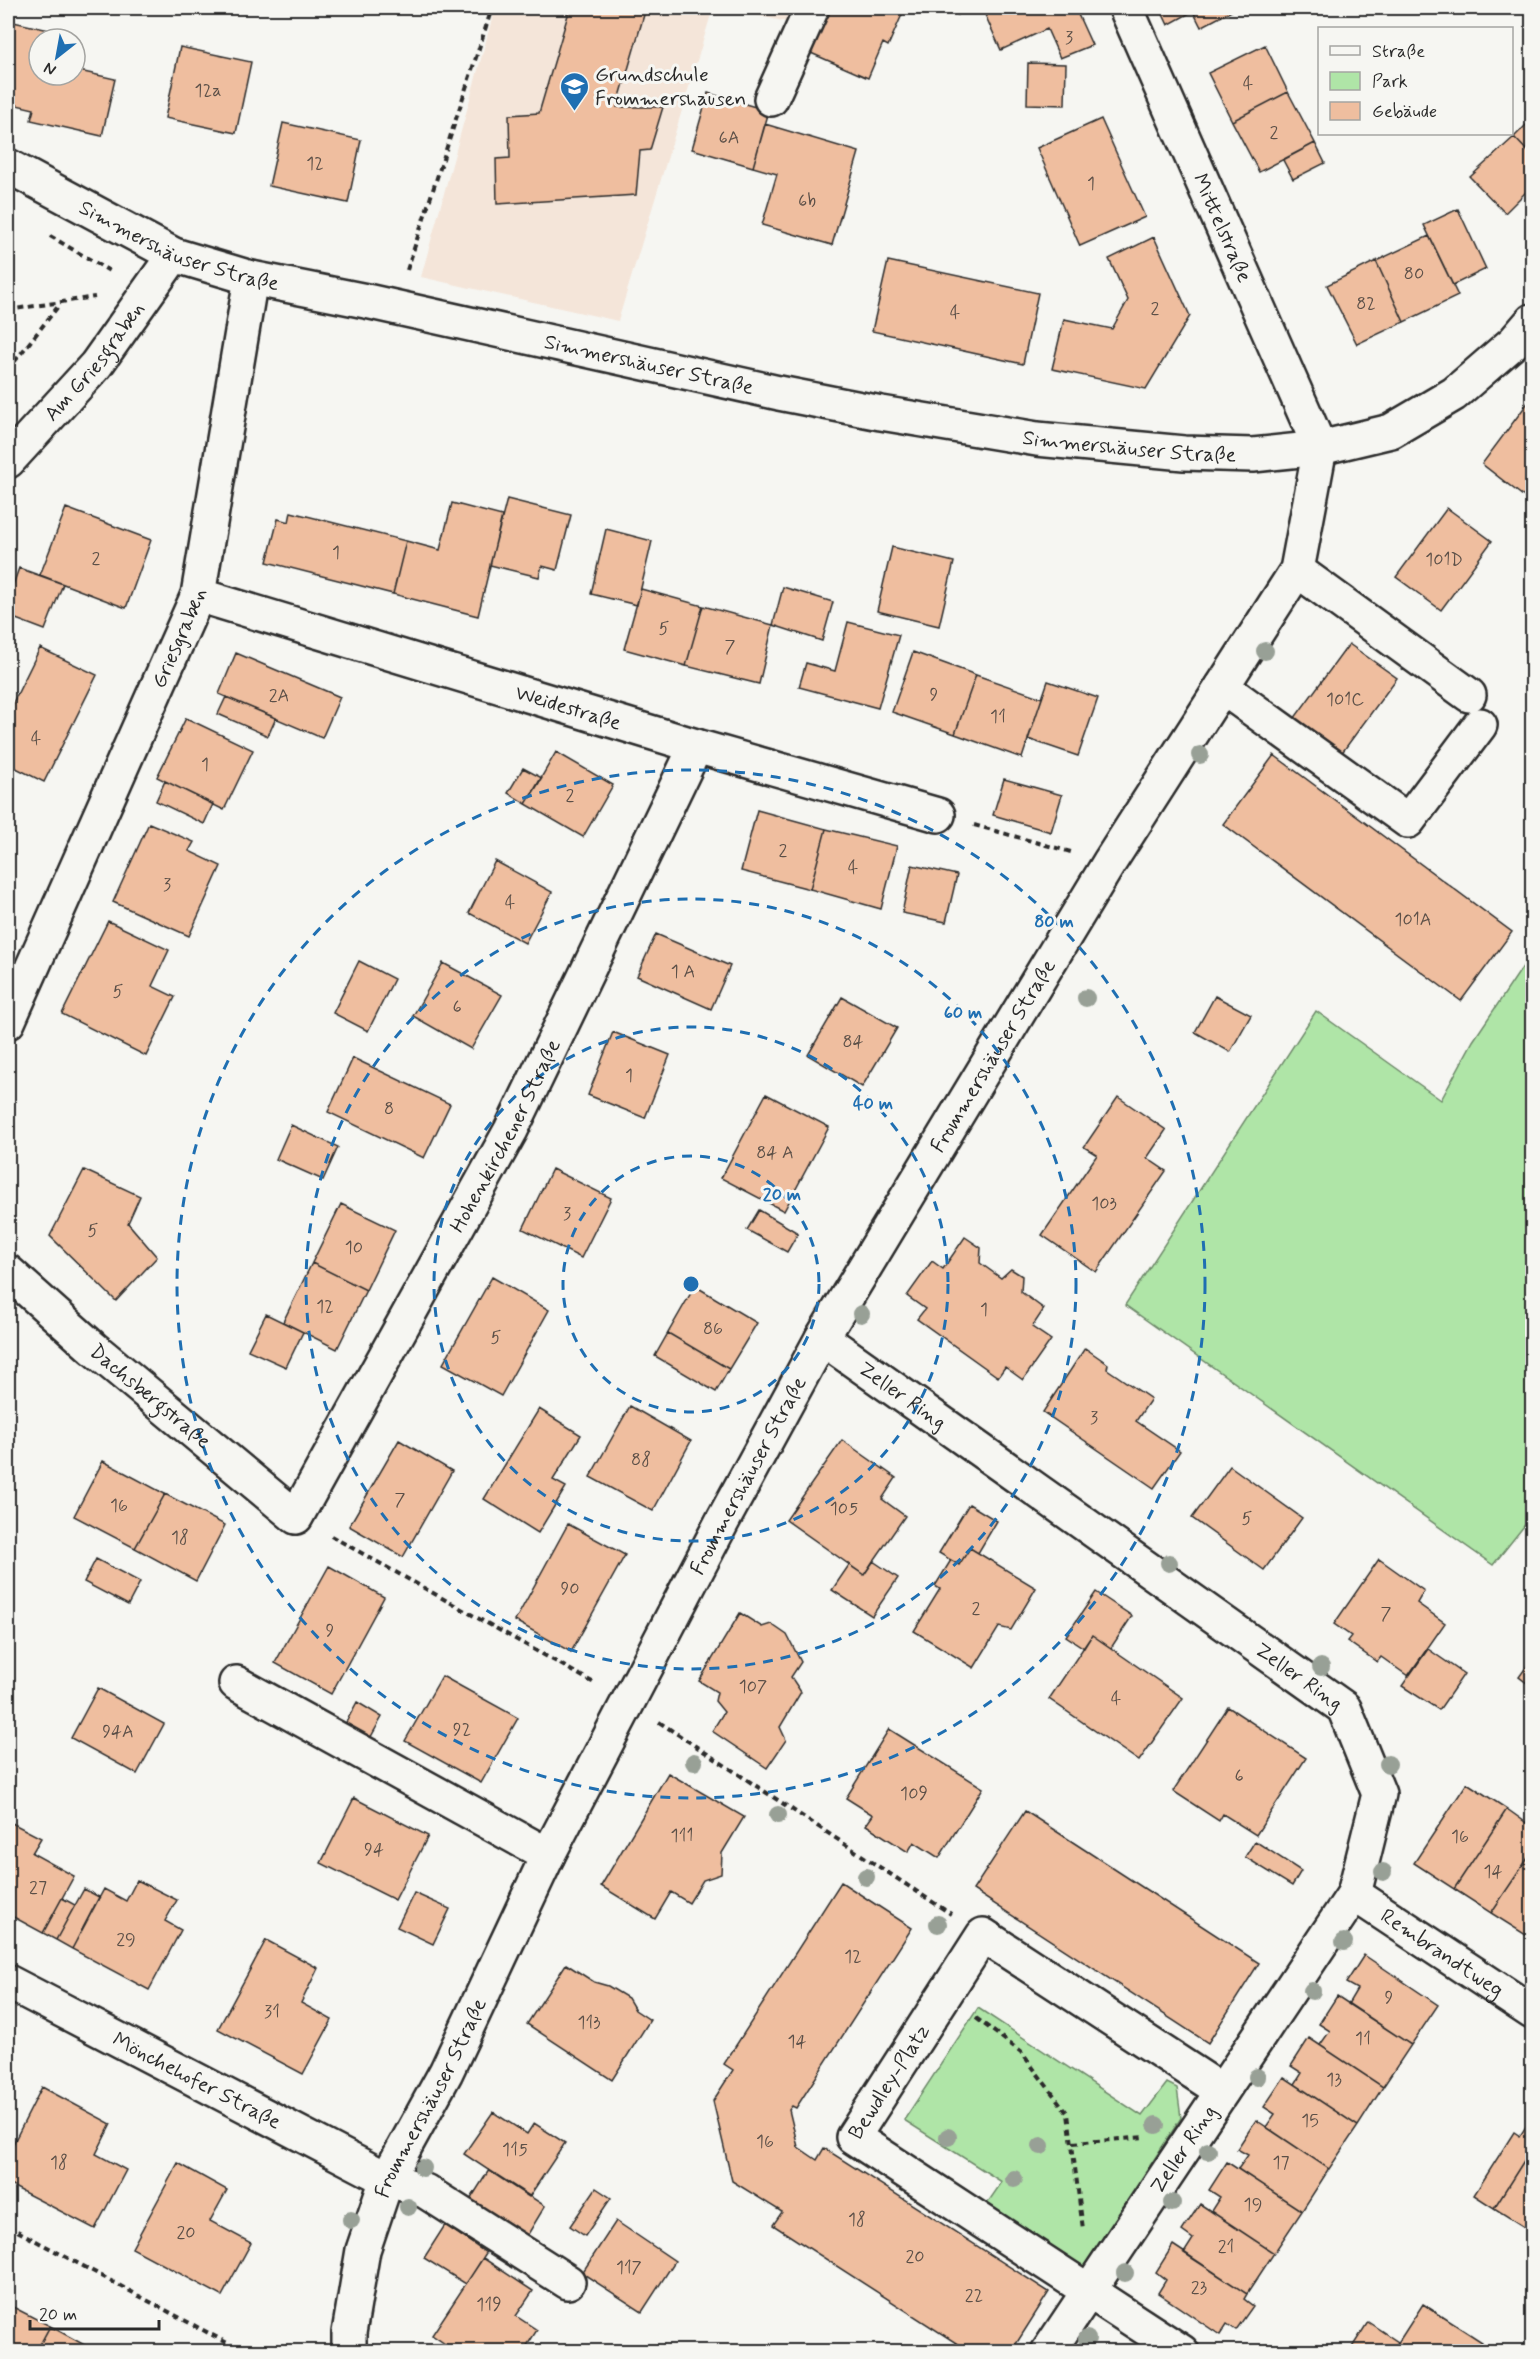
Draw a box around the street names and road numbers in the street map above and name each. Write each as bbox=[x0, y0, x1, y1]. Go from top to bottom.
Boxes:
street label: Mittelstraße bbox=[1186, 169, 1258, 287]
street label: Simmershäuser Straße bbox=[74, 194, 281, 298]
street label: Am Griesgraben bbox=[38, 297, 151, 428]
street label: Simmershäuser Straße bbox=[541, 328, 756, 402]
street label: Simmershäuser Straße bbox=[1021, 424, 1236, 470]
street label: Griesgraben bbox=[145, 587, 214, 693]
street label: Weidestraße bbox=[512, 679, 625, 738]
street label: Frommershäuser Straße bbox=[924, 954, 1063, 1158]
street label: Hohenkirchener Straße bbox=[444, 1035, 568, 1238]
street label: Dachsbergstraße bbox=[83, 1338, 217, 1456]
street label: Zeller Ring bbox=[853, 1355, 952, 1437]
street label: Frommershäuser Straße bbox=[684, 1372, 813, 1580]
street label: Zeller Ring bbox=[1249, 1636, 1348, 1718]
street label: Rembrandtweg bbox=[1375, 1902, 1509, 2005]
street label: Frommershäuser Straße bbox=[369, 1994, 494, 2202]
street label: Bewdley-Platz bbox=[842, 2019, 937, 2145]
street label: Mönchehofer Straße bbox=[107, 2026, 286, 2136]
street label: Zeller Ring bbox=[1144, 2100, 1224, 2199]

